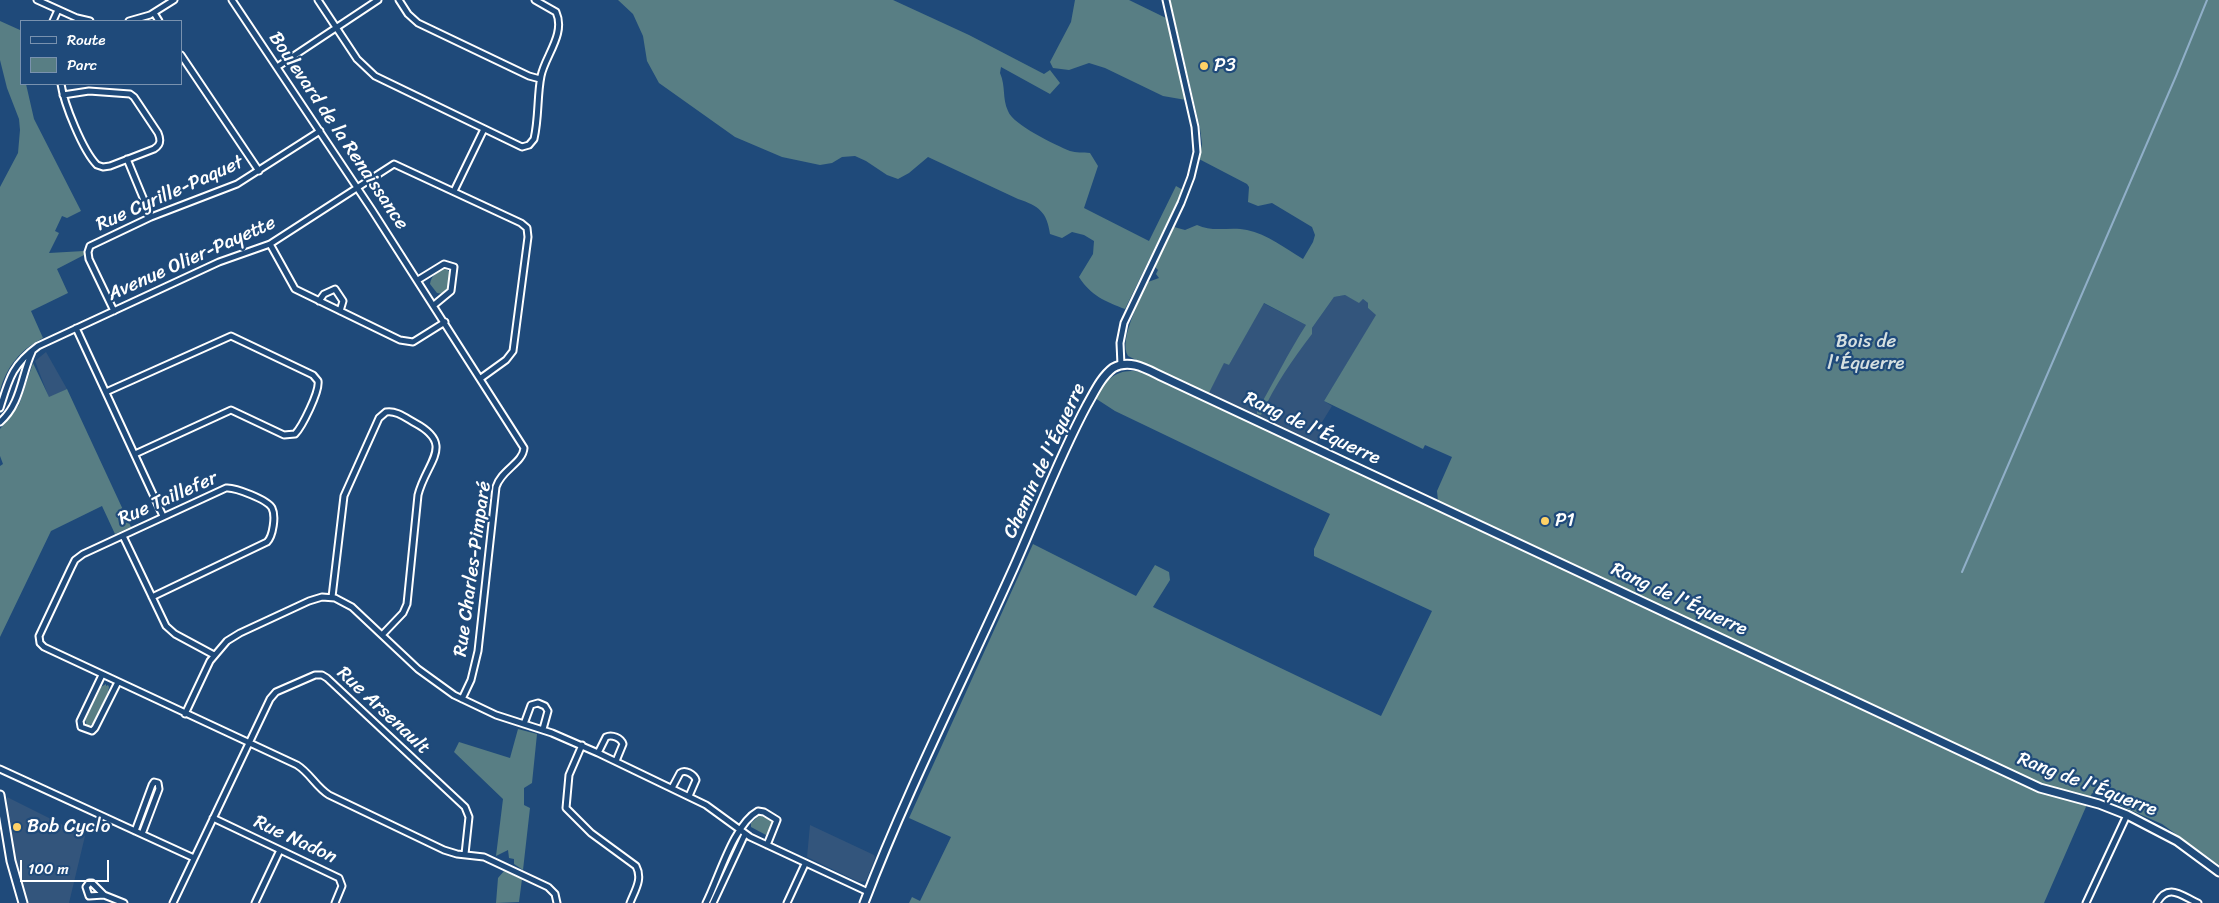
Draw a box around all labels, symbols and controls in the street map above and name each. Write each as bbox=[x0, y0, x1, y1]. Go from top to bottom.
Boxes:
legend bbox=[20, 20, 182, 85]
text: Route bbox=[67, 27, 106, 53]
street label: Boulevard de la Renaissance bbox=[263, 28, 413, 234]
text: Parc bbox=[67, 52, 97, 78]
place label: P3 bbox=[1214, 55, 1236, 77]
marker: P3 bbox=[1198, 60, 1210, 72]
street label: Rue Cyrille-Paquet bbox=[93, 151, 247, 237]
street label: Avenue Olier-Payette bbox=[105, 212, 279, 306]
park label: Bois de l'Équerre bbox=[1827, 331, 1905, 375]
street label: Chemin de l'Équerre bbox=[999, 380, 1091, 542]
street label: Rang de l'Équerre bbox=[1240, 387, 1384, 471]
street label: Rue Taillefer bbox=[115, 467, 221, 531]
street label: Rue Charles-Pimparé bbox=[449, 480, 497, 658]
place label: P1 bbox=[1555, 510, 1575, 532]
marker: P1 bbox=[1539, 515, 1551, 527]
street label: Rang de l'Équerre bbox=[1607, 558, 1751, 642]
street label: Rue Arsenault bbox=[332, 662, 434, 760]
street label: Rang de l'Équerre bbox=[2014, 748, 2160, 822]
street label: Rue Nadon bbox=[250, 811, 340, 869]
place label: Bob Cyclo bbox=[27, 816, 110, 838]
marker: Bob Cyclo bbox=[11, 821, 23, 833]
scale bar bbox=[22, 850, 111, 882]
text: 100 m bbox=[28, 856, 69, 882]

